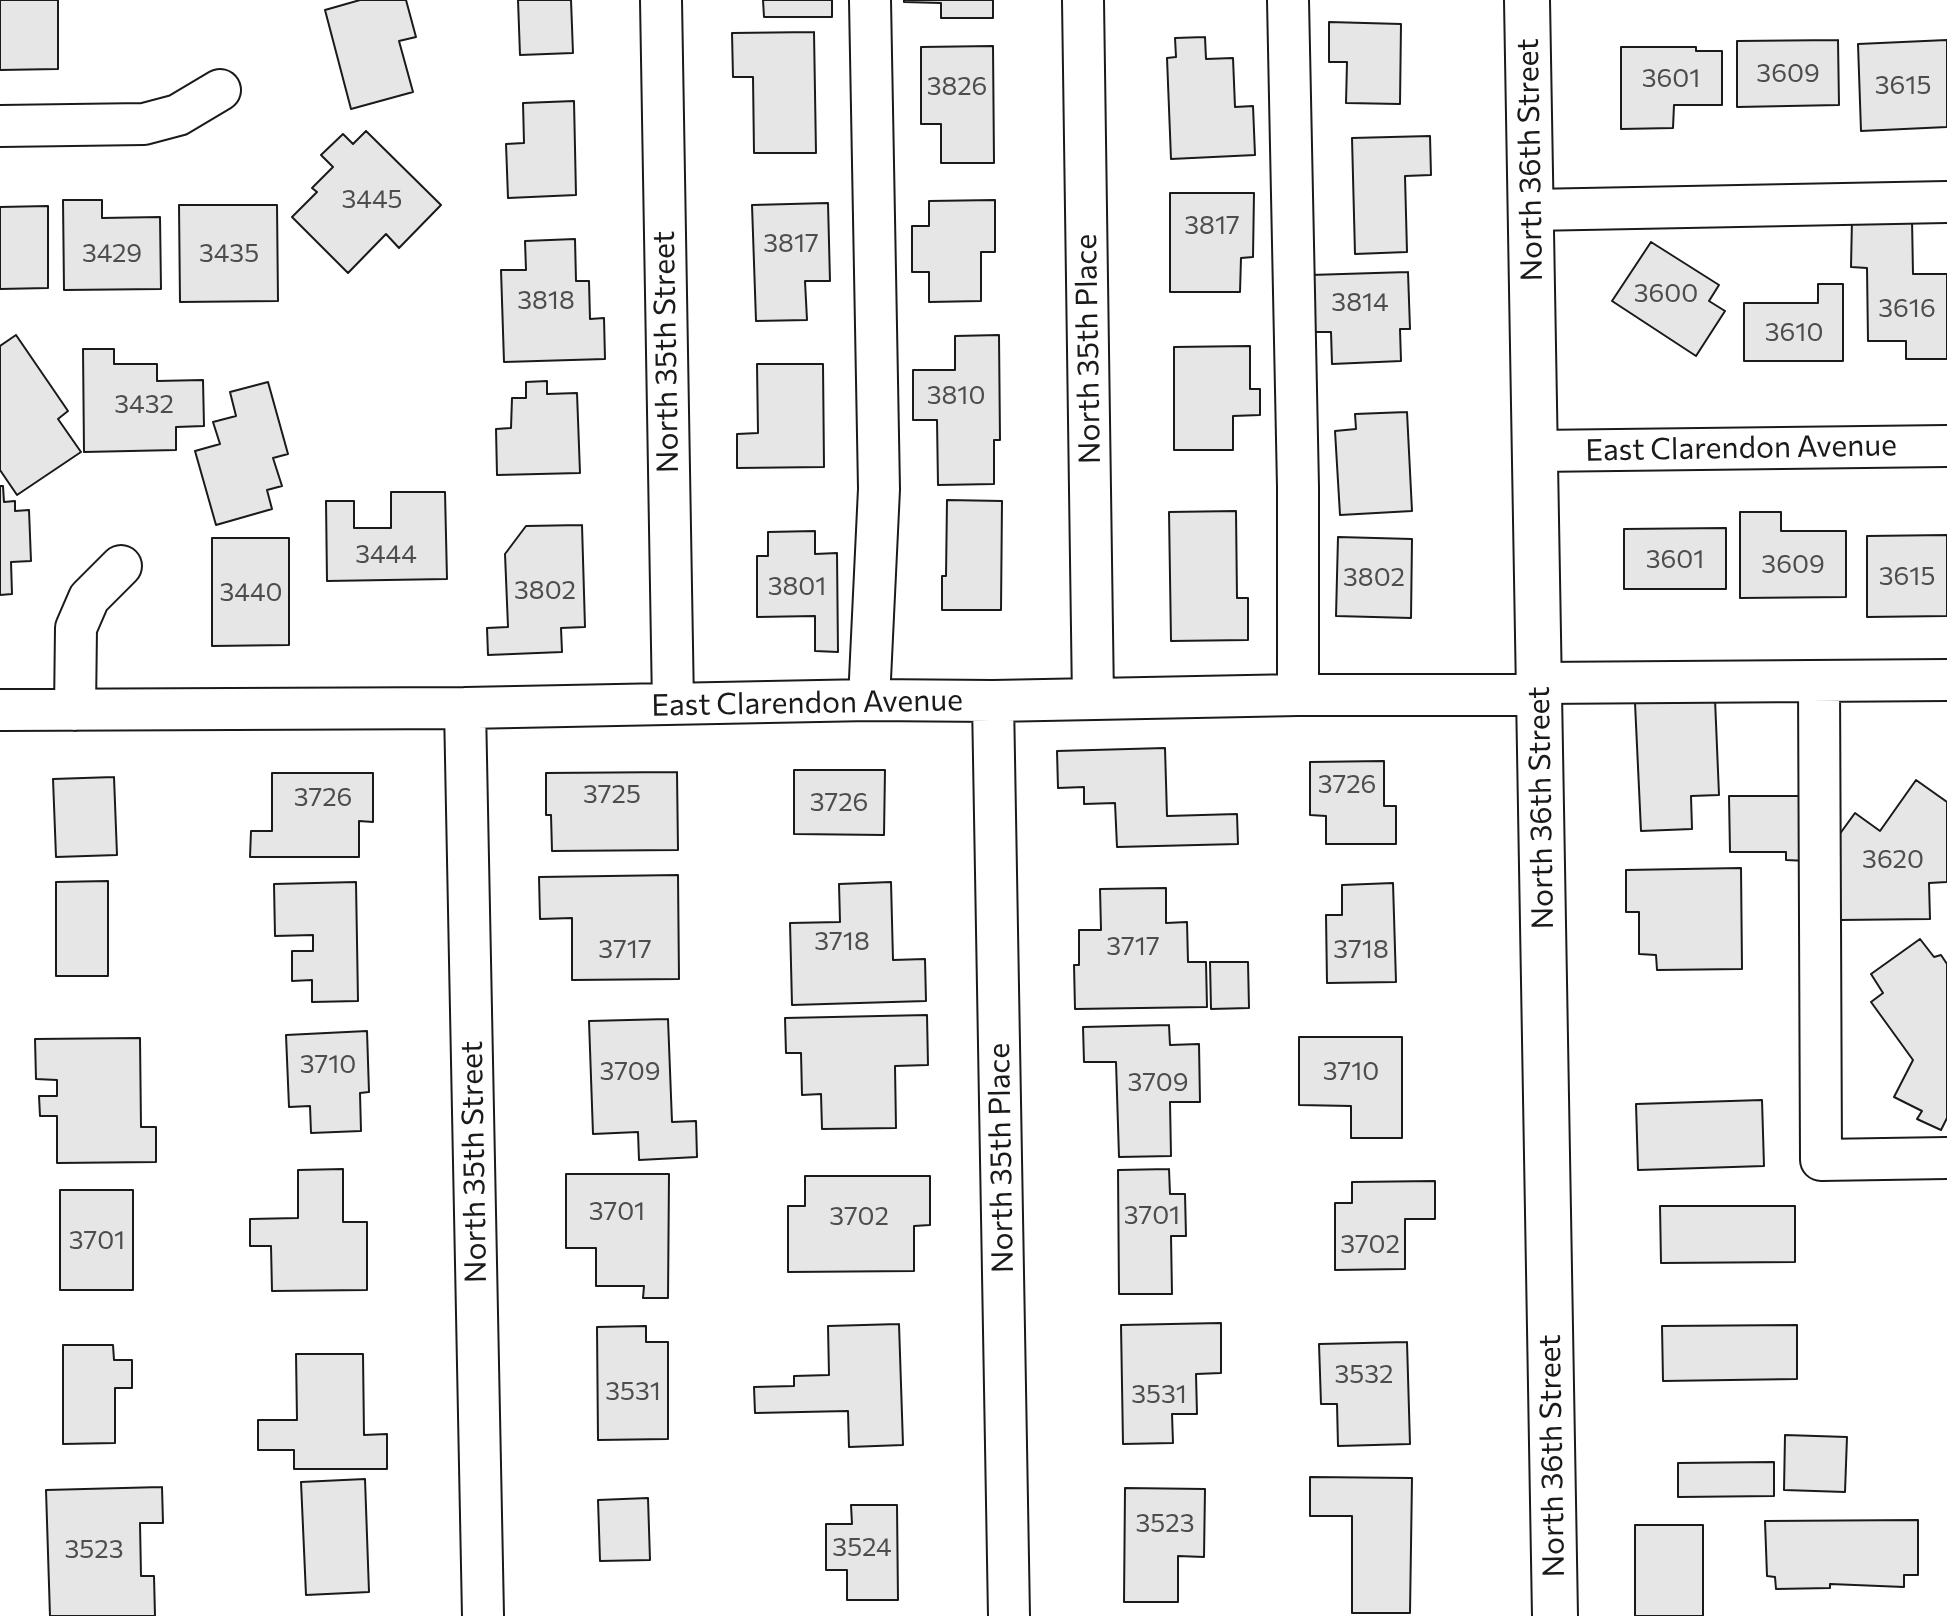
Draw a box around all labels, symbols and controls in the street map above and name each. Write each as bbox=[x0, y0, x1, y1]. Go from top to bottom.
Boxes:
street label: North 36th Street bbox=[1510, 38, 1550, 282]
house number: 3609 bbox=[1756, 57, 1820, 89]
house number: 3601 bbox=[1642, 62, 1700, 94]
house number: 3615 bbox=[1875, 69, 1931, 101]
house number: 3826 bbox=[927, 70, 987, 102]
house number: 3445 bbox=[342, 183, 402, 215]
house number: 3817 bbox=[1184, 209, 1240, 241]
house number: 3817 bbox=[763, 227, 819, 259]
street label: North 35th Street bbox=[646, 231, 686, 473]
street label: North 35th Place bbox=[1068, 234, 1108, 464]
house number: 3429 bbox=[82, 237, 142, 269]
house number: 3435 bbox=[199, 237, 259, 269]
house number: 3600 bbox=[1634, 277, 1698, 309]
house number: 3818 bbox=[517, 284, 575, 316]
house number: 3814 bbox=[1331, 286, 1389, 318]
house number: 3616 bbox=[1878, 292, 1936, 324]
house number: 3610 bbox=[1765, 316, 1823, 348]
house number: 3810 bbox=[927, 379, 985, 411]
house number: 3432 bbox=[114, 388, 174, 420]
street label: East Clarendon Avenue bbox=[1585, 427, 1897, 469]
house number: 3444 bbox=[355, 538, 417, 570]
house number: 3601 bbox=[1646, 543, 1704, 575]
house number: 3609 bbox=[1761, 548, 1825, 580]
house number: 3615 bbox=[1879, 560, 1935, 592]
house number: 3802 bbox=[1343, 561, 1405, 593]
house number: 3801 bbox=[768, 570, 826, 602]
house number: 3802 bbox=[514, 574, 576, 606]
house number: 3440 bbox=[220, 576, 282, 608]
street label: East Clarendon Avenue bbox=[651, 682, 963, 724]
street label: North 36th Street bbox=[1521, 686, 1561, 930]
house number: 3726 bbox=[1318, 768, 1376, 800]
house number: 3725 bbox=[583, 778, 641, 810]
house number: 3726 bbox=[294, 781, 352, 813]
house number: 3726 bbox=[810, 786, 868, 818]
house number: 3620 bbox=[1862, 843, 1924, 875]
house number: 3718 bbox=[814, 925, 870, 957]
house number: 3717 bbox=[1106, 930, 1160, 962]
house number: 3717 bbox=[598, 933, 652, 965]
house number: 3718 bbox=[1333, 933, 1389, 965]
street label: North 35th Street bbox=[454, 1041, 494, 1283]
street label: North 35th Place bbox=[981, 1043, 1021, 1273]
house number: 3710 bbox=[300, 1048, 356, 1080]
house number: 3709 bbox=[599, 1055, 661, 1087]
house number: 3710 bbox=[1323, 1055, 1379, 1087]
house number: 3709 bbox=[1127, 1066, 1189, 1098]
house number: 3701 bbox=[589, 1195, 645, 1227]
house number: 3701 bbox=[1124, 1199, 1180, 1231]
house number: 3702 bbox=[829, 1200, 889, 1232]
house number: 3701 bbox=[69, 1224, 125, 1256]
house number: 3702 bbox=[1340, 1228, 1400, 1260]
street label: North 36th Street bbox=[1532, 1334, 1572, 1578]
house number: 3532 bbox=[1335, 1358, 1393, 1390]
house number: 3531 bbox=[605, 1375, 661, 1407]
house number: 3531 bbox=[1131, 1378, 1187, 1410]
house number: 3523 bbox=[1135, 1507, 1195, 1539]
house number: 3524 bbox=[832, 1531, 892, 1563]
house number: 3523 bbox=[64, 1533, 124, 1565]

